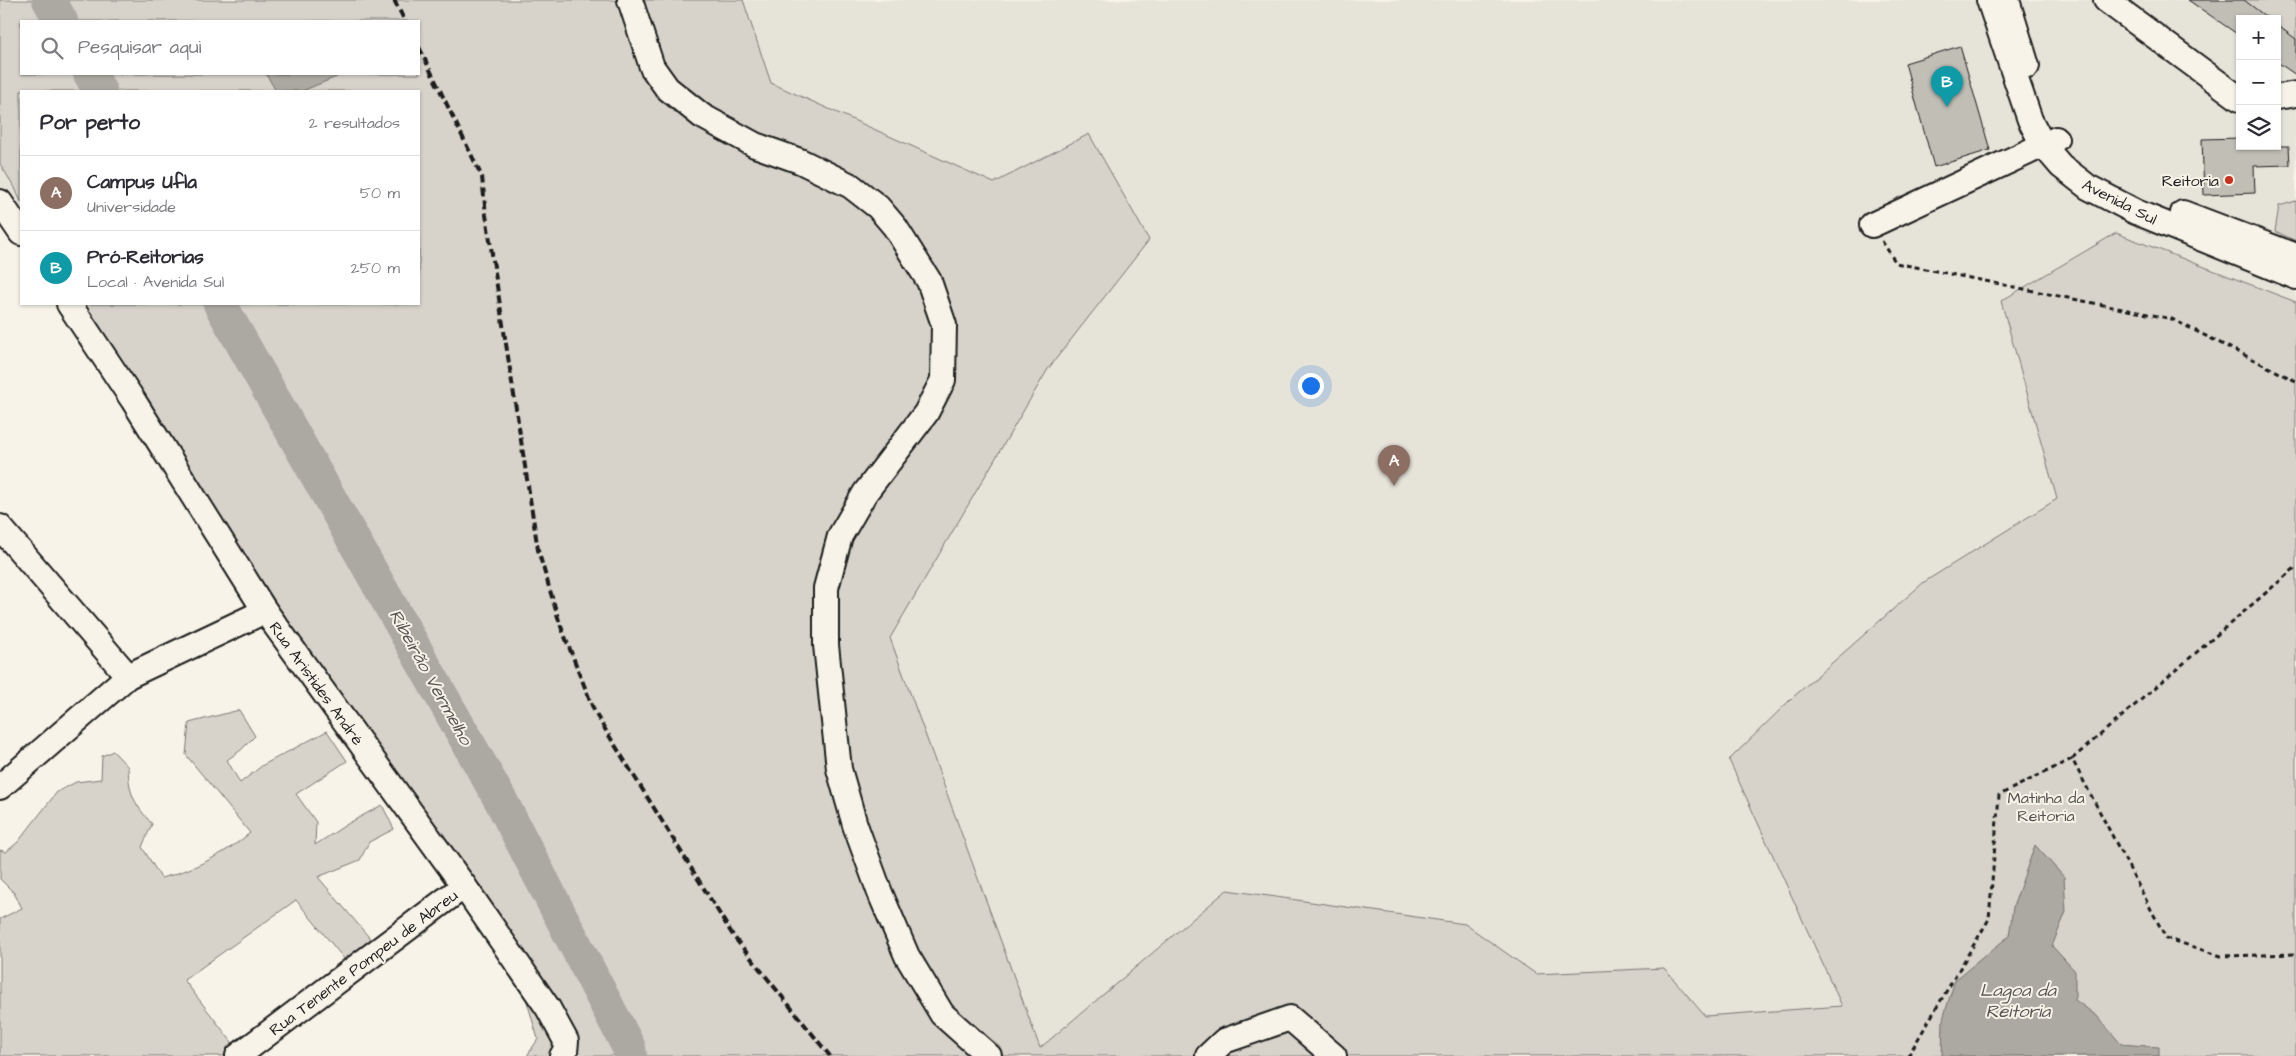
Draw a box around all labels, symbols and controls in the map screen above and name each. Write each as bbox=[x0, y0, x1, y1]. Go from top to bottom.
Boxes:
map controls bbox=[2236, 15, 2281, 150]
button: + bbox=[2236, 15, 2281, 60]
search box bbox=[20, 20, 420, 75]
icon: search bbox=[38, 34, 66, 62]
text: Pesquisar aqui bbox=[78, 34, 201, 61]
button: − bbox=[2236, 60, 2281, 105]
pin: B bbox=[1931, 66, 1963, 107]
button: layers bbox=[2236, 105, 2281, 150]
text: Por perto bbox=[40, 108, 140, 137]
text: 2 resultados bbox=[308, 112, 400, 134]
text: Campus Ufla bbox=[87, 169, 197, 196]
place label: Reitoria bbox=[2162, 170, 2219, 192]
street label: Avenida Sul bbox=[2078, 174, 2161, 230]
marker: Reitoria bbox=[2223, 174, 2235, 186]
text: A bbox=[51, 182, 61, 204]
text: 50 m bbox=[360, 182, 400, 204]
text: Universidade bbox=[87, 196, 176, 218]
text: Pró-Reitorias bbox=[87, 244, 204, 271]
text: B bbox=[50, 257, 62, 279]
text: 250 m bbox=[351, 257, 400, 279]
text: Local · Avenida Sul bbox=[87, 271, 224, 293]
your location bbox=[1298, 373, 1324, 399]
pin: A bbox=[1378, 445, 1410, 486]
water label: Ribeirão Vermelho bbox=[383, 605, 479, 751]
street label: Rua Aristides André bbox=[264, 617, 369, 750]
park label: Matinha da Reitoria bbox=[2007, 787, 2085, 827]
street label: Rua Tenente Pompeu de Abreu bbox=[265, 885, 462, 1041]
water label: Lagoa da Reitoria bbox=[1980, 978, 2057, 1024]

